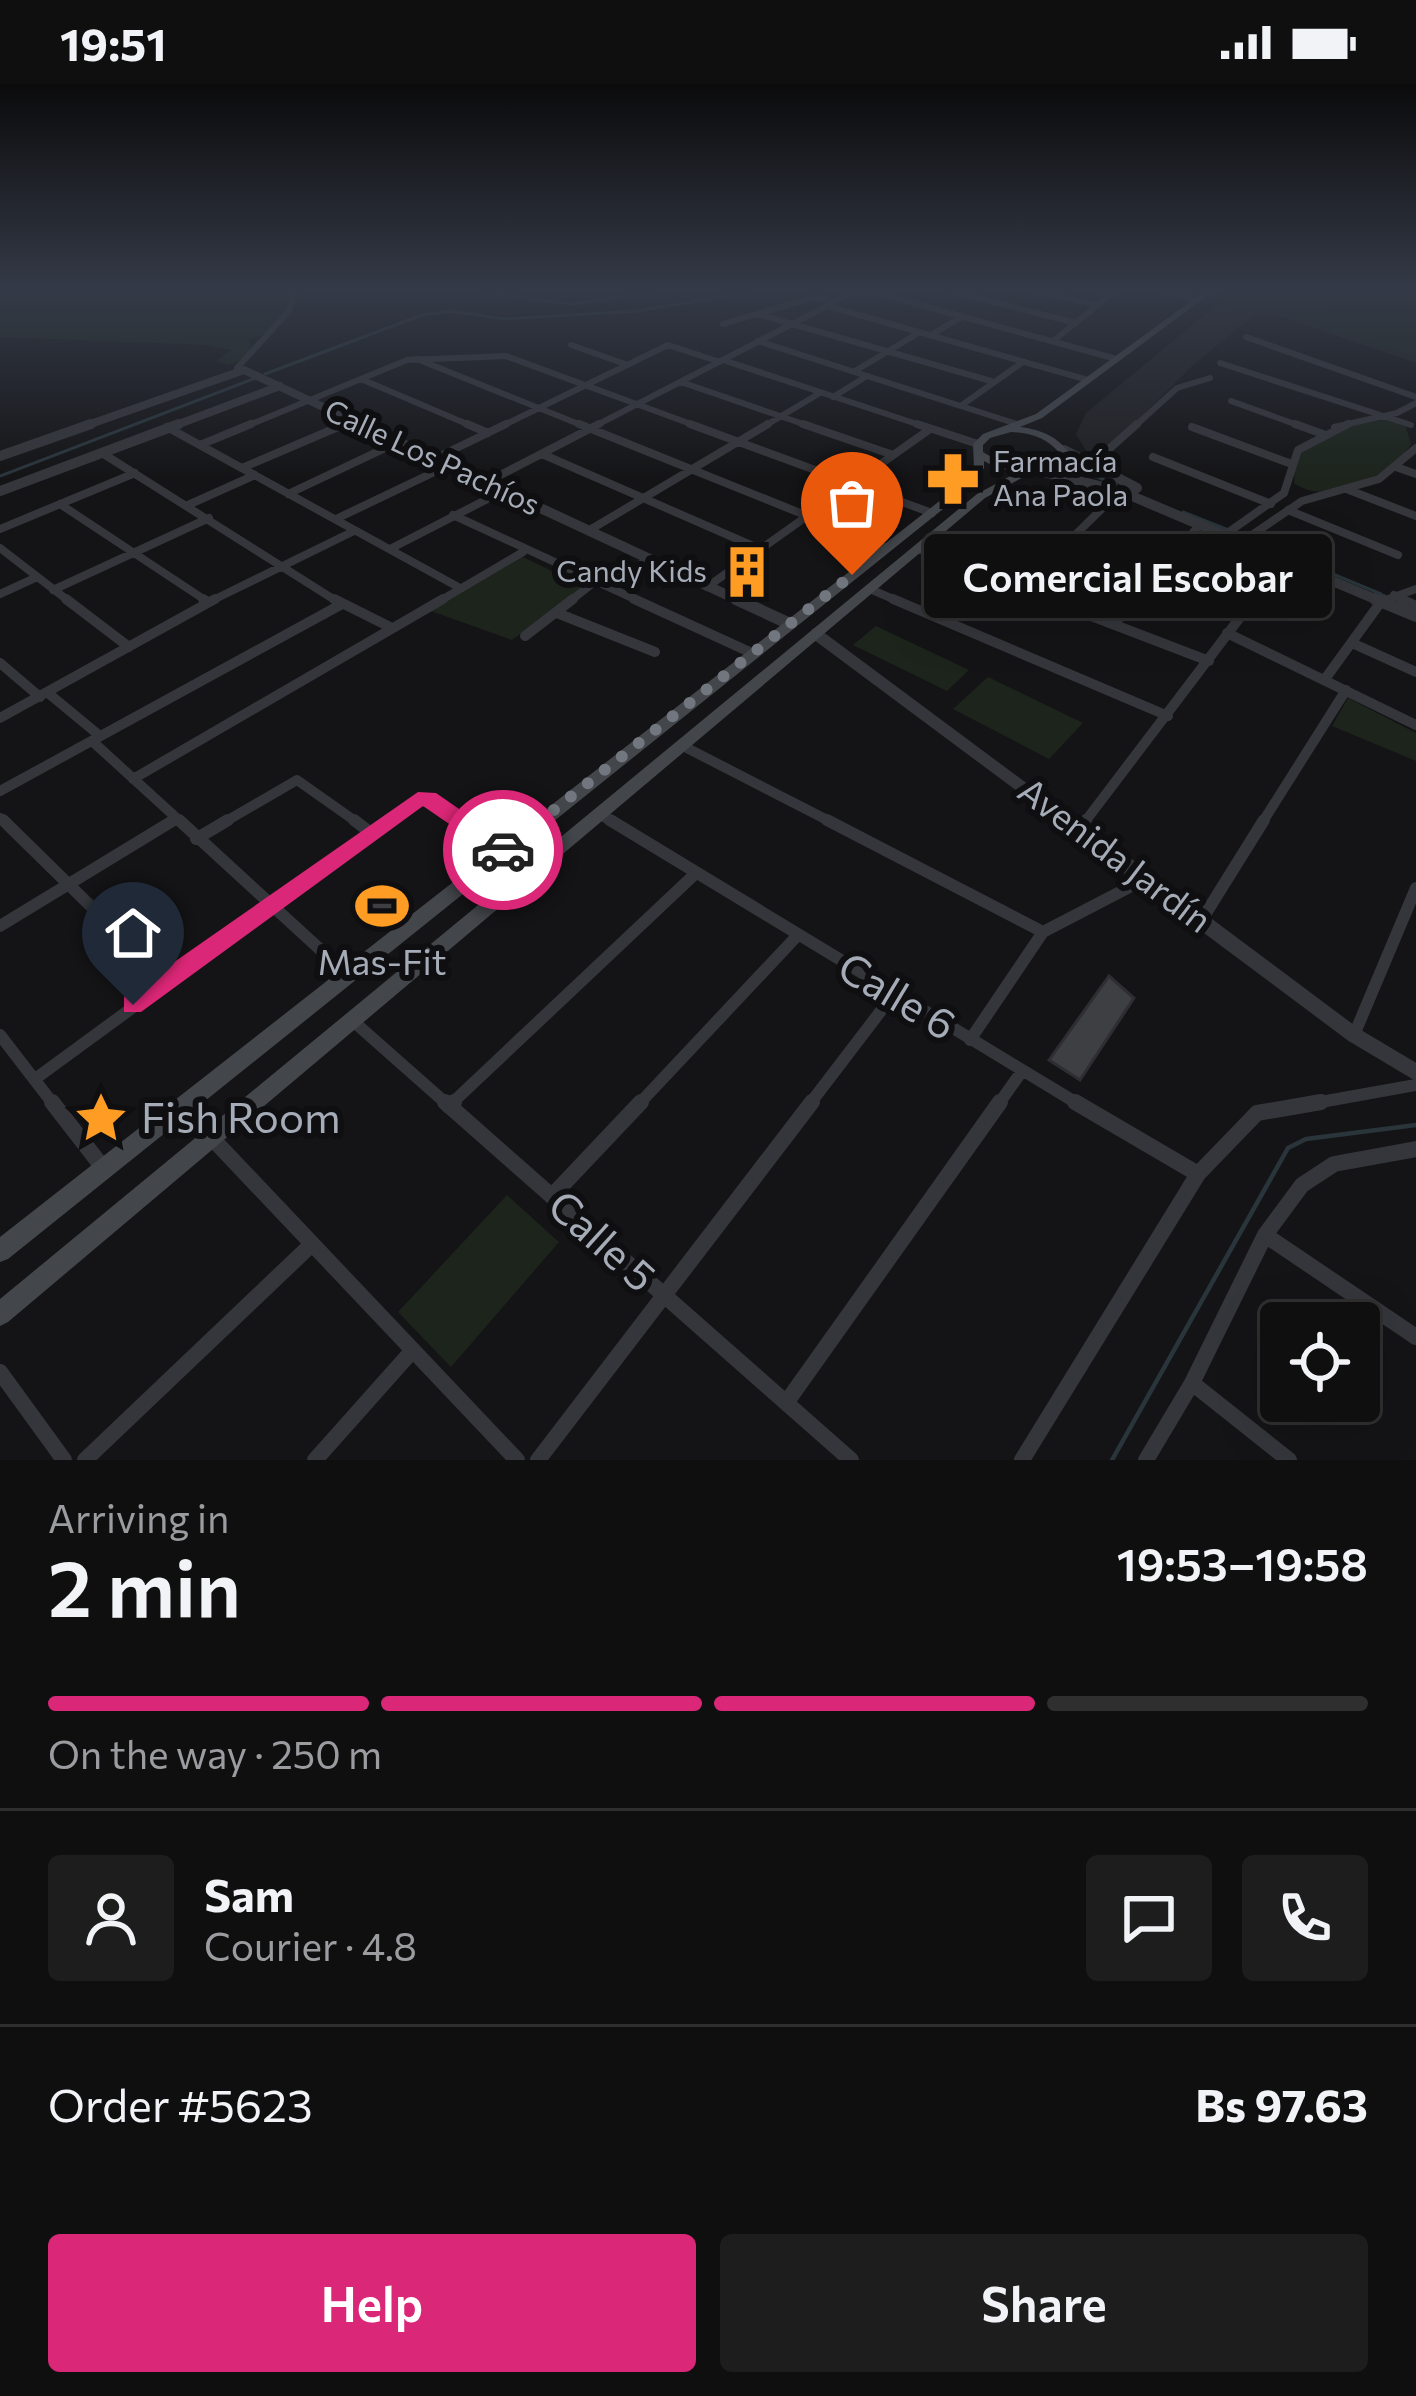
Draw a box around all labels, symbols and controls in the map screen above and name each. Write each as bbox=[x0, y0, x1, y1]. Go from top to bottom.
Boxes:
text: 19:51 bbox=[60, 15, 167, 70]
street label: Calle Los Pachíos bbox=[320, 390, 546, 522]
place label: Farmacía Ana Paola bbox=[993, 441, 1128, 512]
pharmacy icon: Farmacía Ana Paola bbox=[924, 450, 982, 508]
pin bbox=[801, 452, 903, 575]
icon: bag bbox=[819, 470, 885, 536]
callout: Comercial Escobar bbox=[924, 533, 1332, 617]
building icon: Candy Kids bbox=[718, 543, 776, 601]
place label: Candy Kids bbox=[556, 551, 707, 588]
text: Comercial Escobar bbox=[963, 552, 1293, 600]
street label: Avenida Jardín bbox=[1011, 766, 1221, 940]
courier bbox=[443, 790, 563, 910]
icon: car bbox=[470, 817, 536, 883]
sports icon: Mas-Fit bbox=[353, 877, 411, 935]
pin bbox=[82, 882, 184, 1005]
icon: home bbox=[100, 900, 166, 966]
place label: Mas-Fit bbox=[317, 938, 447, 982]
street label: Calle 6 bbox=[830, 939, 966, 1049]
place icon: Fish Room bbox=[72, 1089, 130, 1147]
place label: Fish Room bbox=[141, 1090, 341, 1142]
street label: Calle 5 bbox=[539, 1178, 668, 1301]
map controls bbox=[1260, 1302, 1380, 1422]
button: locate bbox=[1260, 1302, 1380, 1422]
text: Arriving in bbox=[48, 1493, 229, 1541]
text: 19:53–19:58 bbox=[1117, 1535, 1368, 1590]
text: 2 min bbox=[48, 1538, 241, 1633]
text: On the way · 250 m bbox=[48, 1729, 382, 1777]
button: person bbox=[48, 1855, 174, 1981]
button: chat bbox=[1086, 1855, 1212, 1981]
button: phone bbox=[1242, 1855, 1368, 1981]
text: Sam bbox=[204, 1866, 294, 1921]
text: Courier · 4.8 bbox=[204, 1921, 417, 1969]
text: Order #5623 bbox=[48, 2076, 313, 2131]
text: Bs 97.63 bbox=[1195, 2076, 1368, 2131]
button: Help bbox=[48, 2234, 696, 2372]
button: Share bbox=[720, 2234, 1368, 2372]

